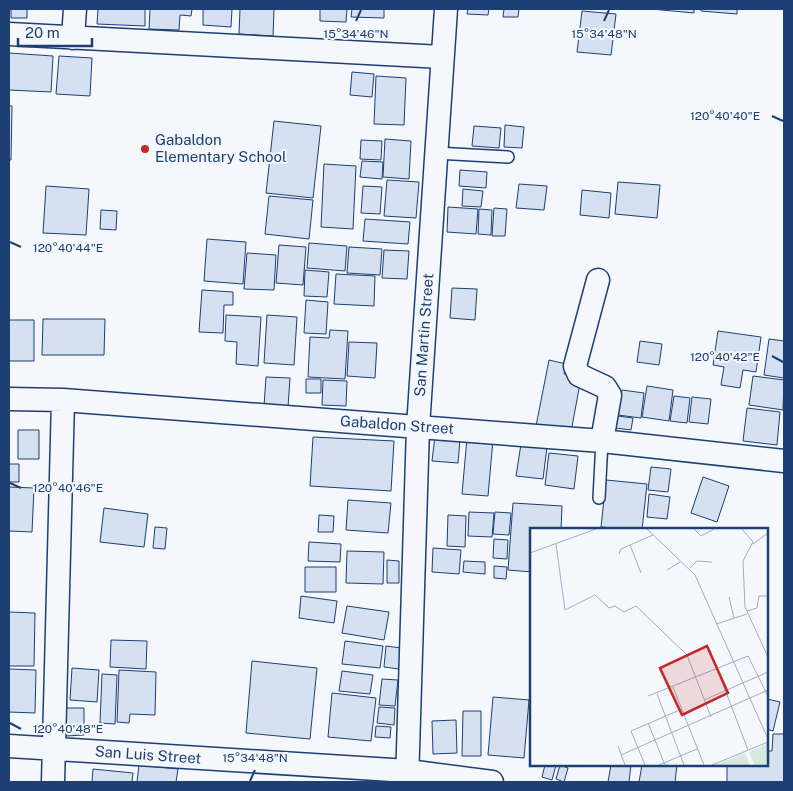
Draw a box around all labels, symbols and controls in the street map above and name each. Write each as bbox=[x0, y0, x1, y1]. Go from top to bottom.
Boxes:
scale bar bbox=[18, 15, 91, 47]
text: 20 m bbox=[25, 24, 60, 41]
text: 15°34'46"N bbox=[323, 27, 389, 41]
text: 15°34'48"N bbox=[571, 27, 637, 41]
text: 120°40'40"E bbox=[690, 109, 760, 123]
place label: Gabaldon Elementary School bbox=[155, 131, 287, 165]
marker: Gabaldon Elementary School bbox=[139, 143, 151, 155]
text: 120°40'44"E bbox=[33, 241, 103, 255]
street label: San Martin Street bbox=[411, 273, 436, 397]
text: 120°40'42"E bbox=[690, 350, 760, 364]
street label: Gabaldon Street bbox=[340, 412, 455, 437]
text: 120°40'46"E bbox=[33, 481, 103, 495]
inset map bbox=[530, 528, 768, 766]
text: 120°40'48"E bbox=[33, 722, 103, 736]
street label: San Luis Street bbox=[94, 742, 202, 767]
text: 15°34'48"N bbox=[222, 751, 288, 765]

